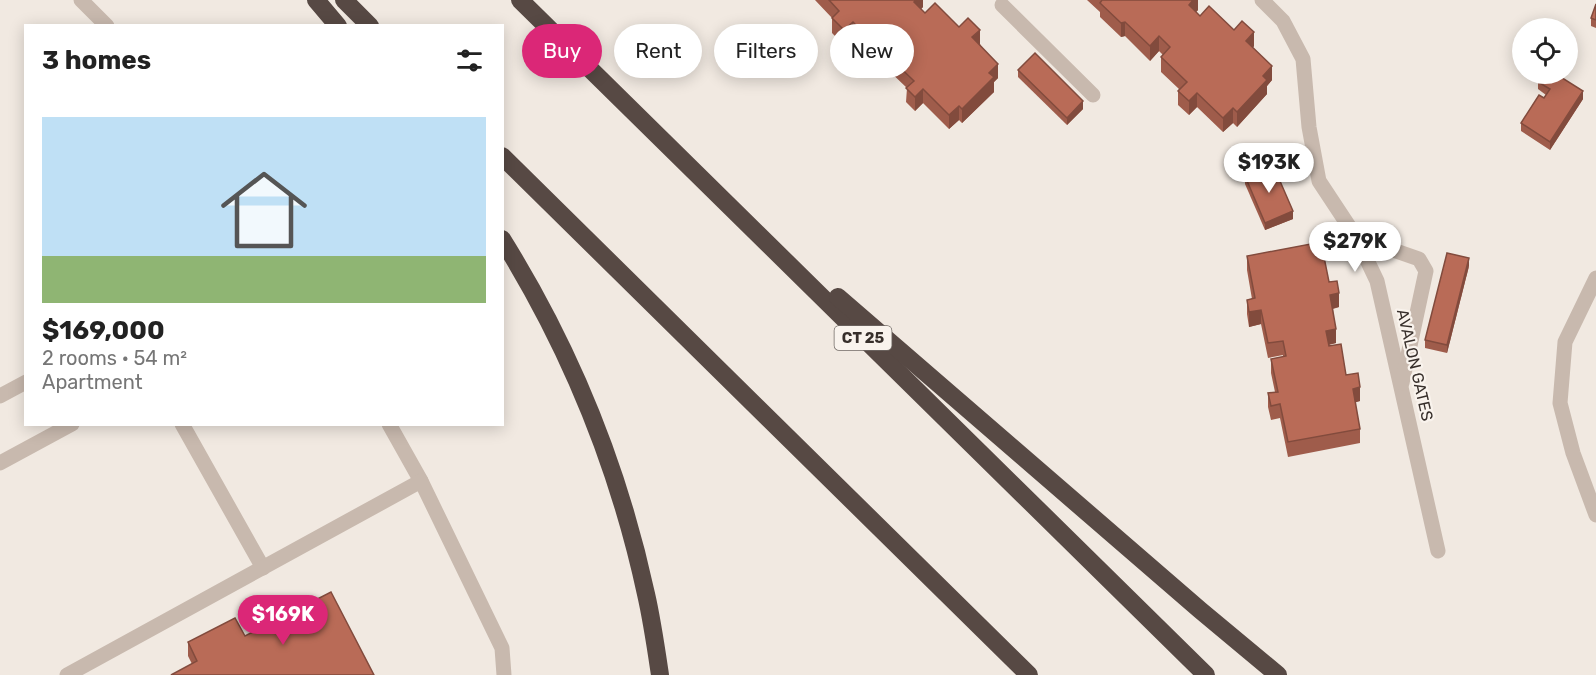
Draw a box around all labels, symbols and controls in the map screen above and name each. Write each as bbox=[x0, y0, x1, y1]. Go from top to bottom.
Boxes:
map controls bbox=[1512, 18, 1578, 84]
button: locate bbox=[1512, 18, 1578, 84]
chip: Buy bbox=[522, 24, 602, 78]
chip: Rent bbox=[614, 24, 702, 78]
chip: Filters bbox=[714, 24, 818, 78]
chip: New bbox=[830, 24, 914, 78]
icon: filters bbox=[453, 44, 486, 77]
text: 3 homes bbox=[42, 45, 151, 76]
pin: $193K bbox=[1227, 143, 1311, 194]
text: $193K bbox=[1238, 150, 1300, 174]
icon: home bbox=[210, 156, 318, 264]
pin: $279K bbox=[1313, 222, 1397, 273]
text: $279K bbox=[1323, 229, 1387, 253]
street label: AVALON GATES bbox=[1393, 307, 1437, 423]
text: $169,000 bbox=[42, 315, 165, 346]
road number: CT 25 bbox=[834, 326, 892, 350]
text: 2 rooms · 54 m² bbox=[42, 346, 187, 370]
text: Apartment bbox=[42, 370, 143, 394]
pin: $169K bbox=[241, 595, 325, 646]
text: $169K bbox=[252, 602, 314, 626]

